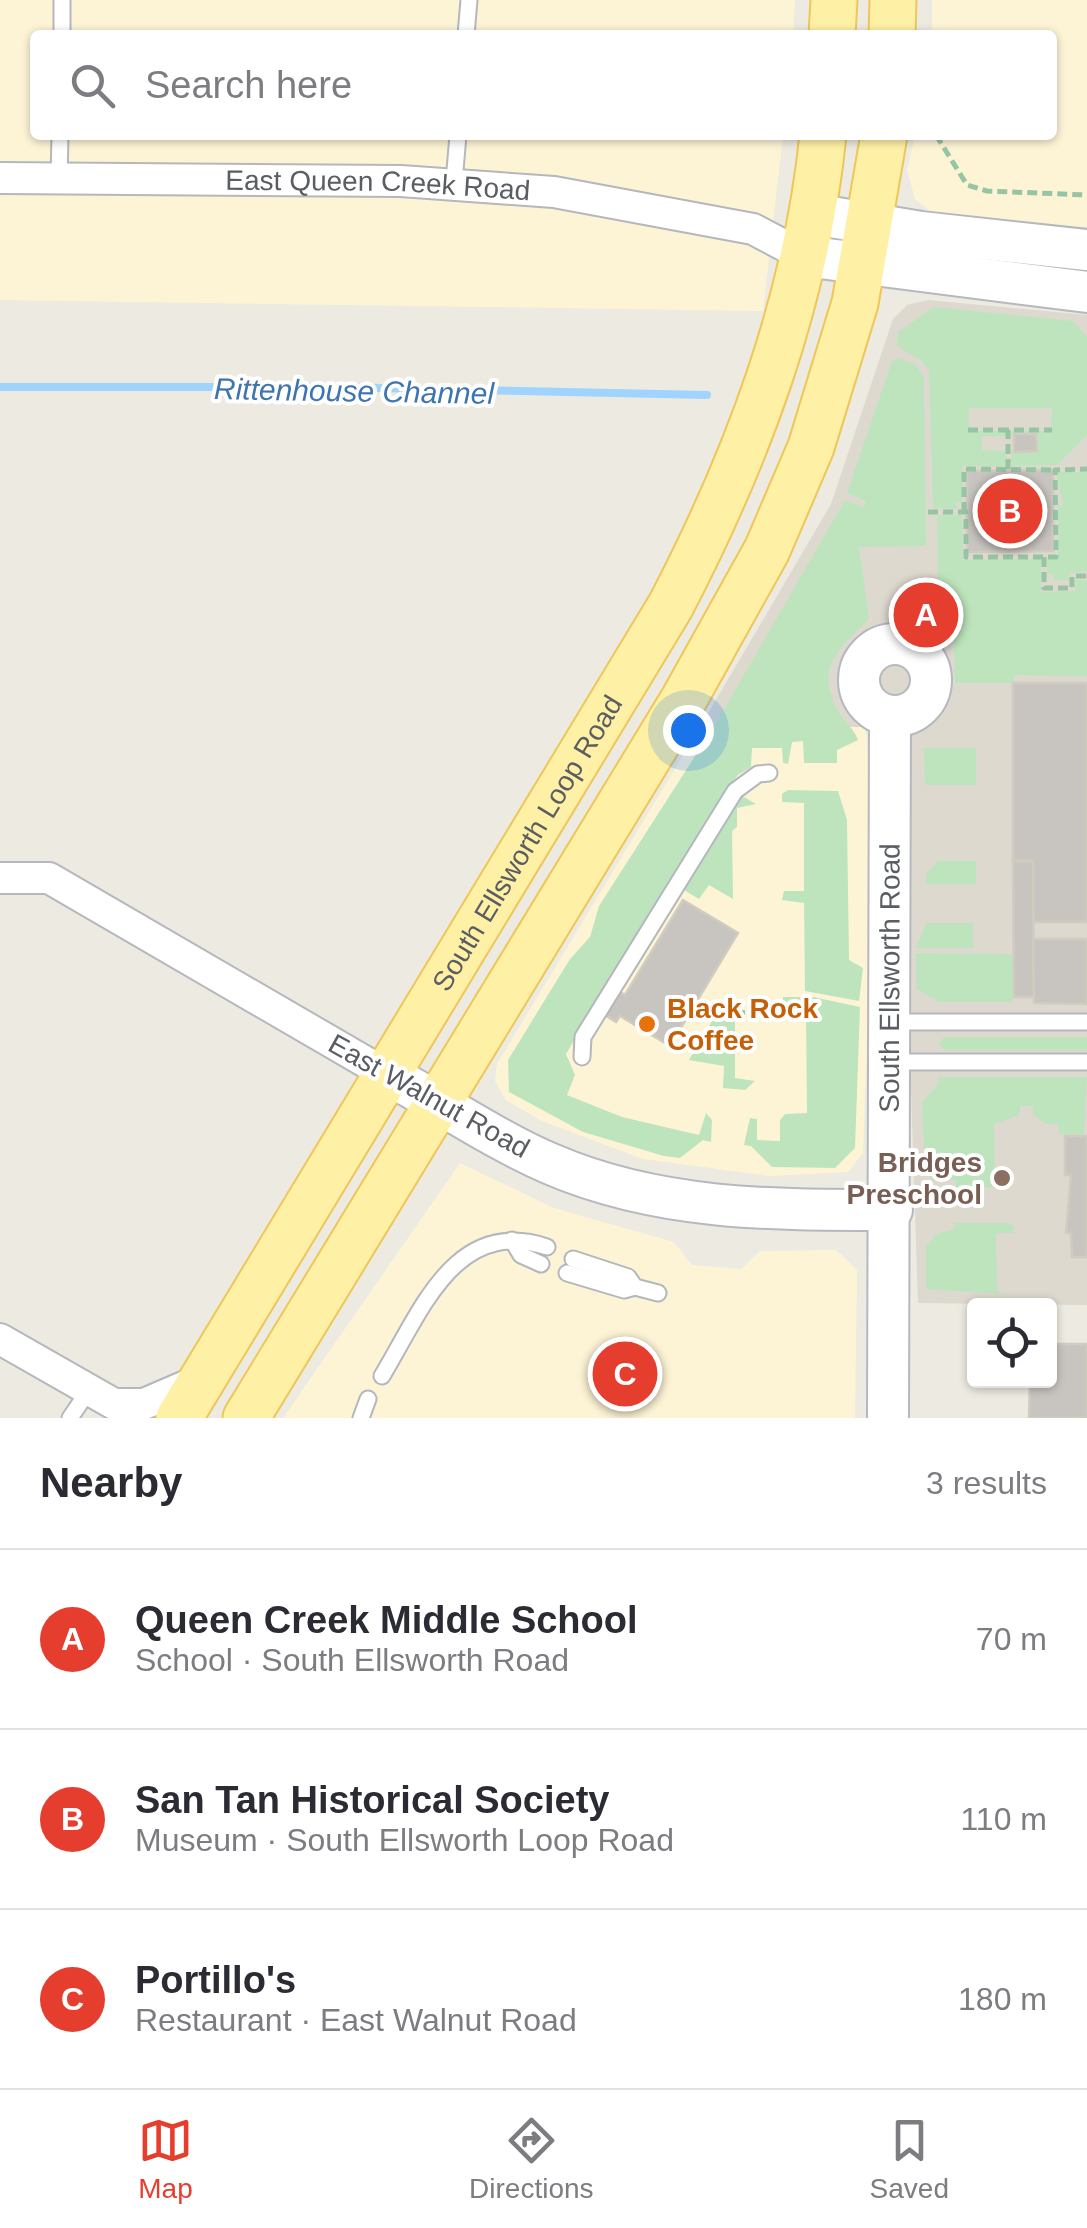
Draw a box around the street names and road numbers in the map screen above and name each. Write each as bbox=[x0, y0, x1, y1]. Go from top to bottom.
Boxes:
street label: East Queen Creek Road bbox=[225, 164, 531, 206]
street label: South Ellsworth Loop Road bbox=[426, 690, 628, 996]
street label: South Ellsworth Road bbox=[873, 843, 905, 1113]
street label: East Walnut Road bbox=[323, 1028, 535, 1164]

